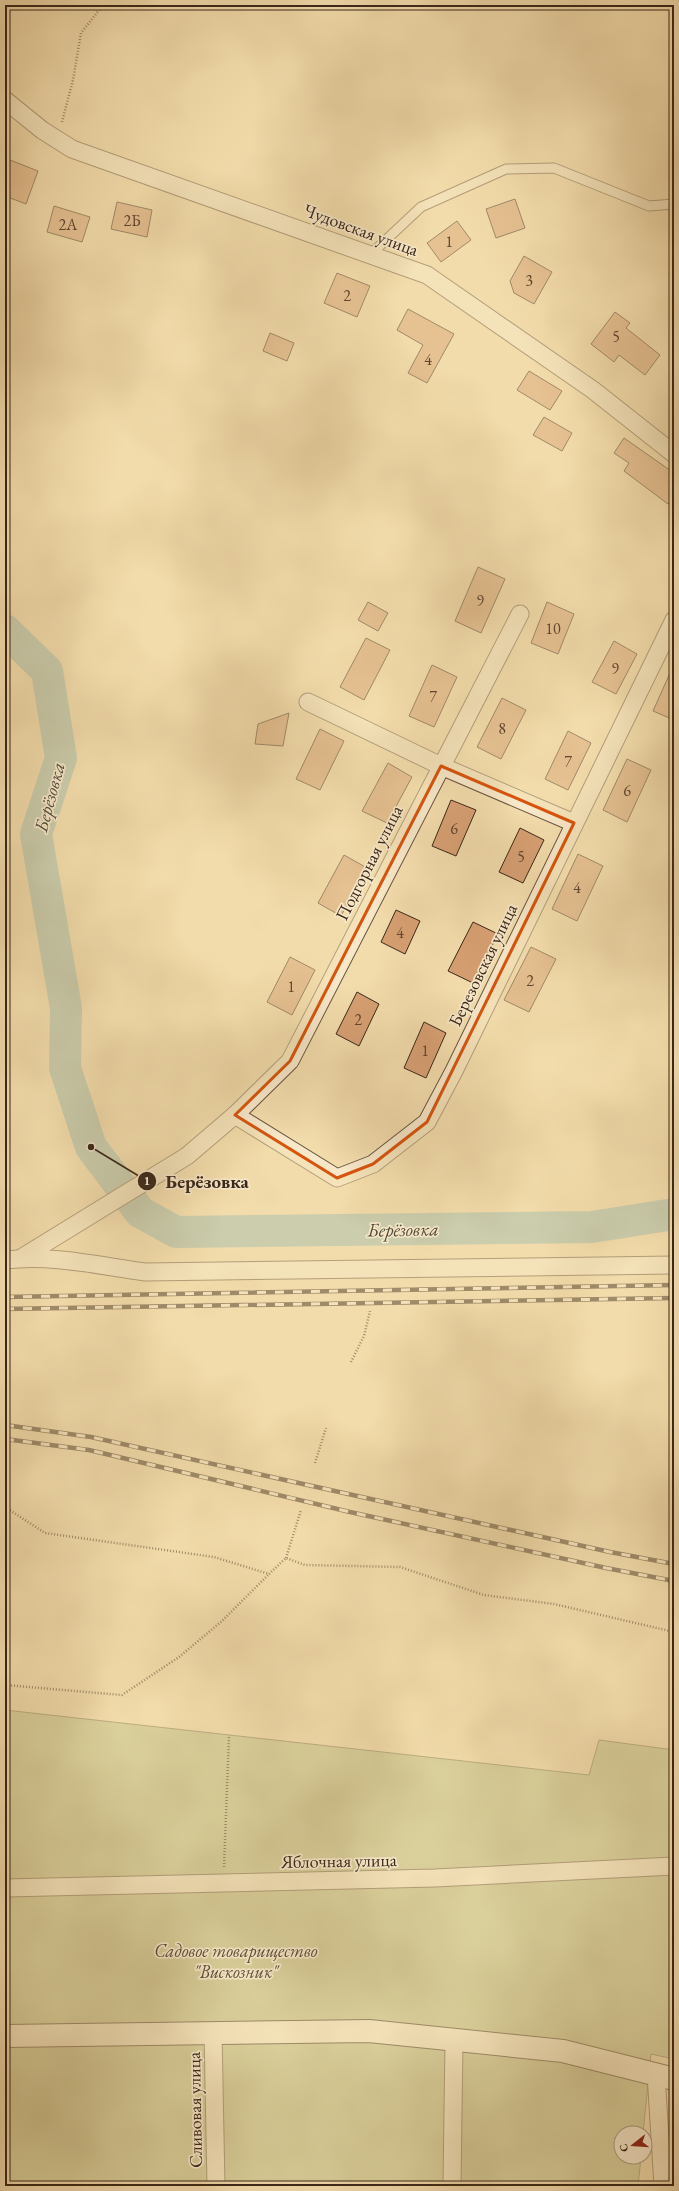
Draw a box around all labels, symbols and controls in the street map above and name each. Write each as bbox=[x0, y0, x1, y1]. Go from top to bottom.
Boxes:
street label: Чудовская улица bbox=[301, 198, 423, 261]
house number: 2Б bbox=[123, 210, 141, 231]
house number: 2А bbox=[59, 214, 78, 235]
house number: 1 bbox=[445, 231, 453, 252]
house number: 3 bbox=[525, 270, 533, 291]
house number: 2 bbox=[343, 285, 351, 306]
house number: 5 bbox=[612, 326, 620, 347]
house number: 4 bbox=[424, 349, 432, 370]
house number: 9 bbox=[476, 590, 484, 611]
house number: 10 bbox=[545, 618, 561, 639]
house number: 9 bbox=[611, 658, 619, 679]
house number: 7 bbox=[429, 686, 437, 707]
house number: 8 bbox=[498, 718, 506, 739]
house number: 7 bbox=[564, 751, 572, 772]
water label: Берёзовка bbox=[28, 760, 71, 836]
house number: 6 bbox=[623, 780, 631, 801]
street label: Подгорная улица bbox=[330, 801, 408, 924]
house number: 6 bbox=[450, 818, 458, 839]
house number: 5 bbox=[517, 846, 525, 867]
house number: 4 bbox=[573, 877, 581, 898]
street label: Березовская улица bbox=[443, 899, 523, 1030]
house number: 4 bbox=[396, 922, 404, 943]
house number: 2 bbox=[526, 970, 534, 991]
house number: 1 bbox=[287, 976, 295, 997]
house number: 2 bbox=[354, 1009, 362, 1030]
house number: 1 bbox=[421, 1040, 429, 1061]
callout: Берёзовка bbox=[137, 1165, 257, 1196]
text: Берёзовка bbox=[165, 1169, 249, 1194]
text: 1 bbox=[144, 1173, 150, 1189]
water label: Берёзовка bbox=[366, 1216, 439, 1243]
street label: Яблочная улица bbox=[280, 1848, 398, 1873]
park label: Садовое товарищество "Вискозник" bbox=[154, 1939, 318, 1983]
street label: Сливовая улица bbox=[182, 2051, 207, 2168]
north arrow bbox=[613, 2125, 653, 2165]
text: С bbox=[616, 2142, 631, 2154]

